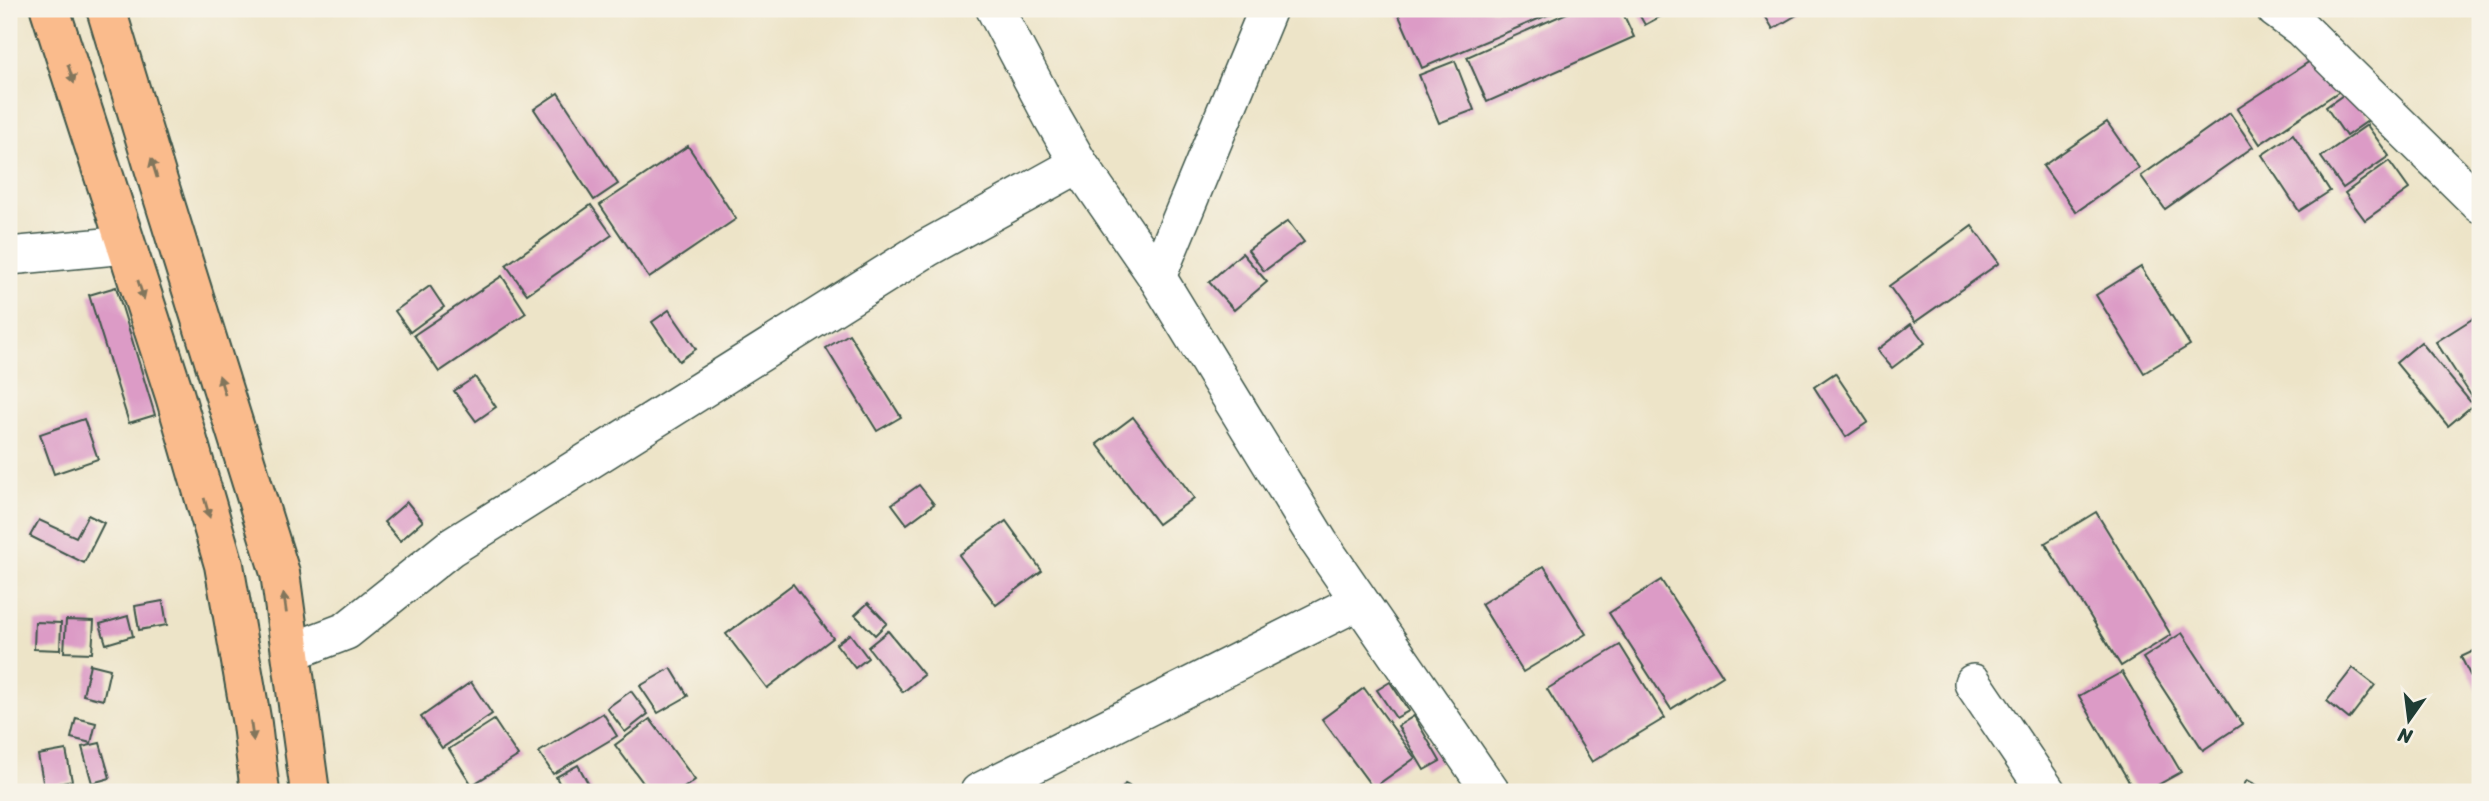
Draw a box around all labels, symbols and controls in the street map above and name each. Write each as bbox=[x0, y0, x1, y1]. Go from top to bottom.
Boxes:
one-way arrow bbox=[67, 63, 77, 84]
one-way arrow bbox=[148, 157, 158, 178]
one-way arrow bbox=[136, 280, 146, 301]
one-way arrow bbox=[216, 374, 226, 395]
one-way arrow bbox=[203, 498, 213, 519]
one-way arrow bbox=[279, 592, 290, 614]
north arrow bbox=[2374, 686, 2444, 756]
text: N bbox=[2394, 718, 2416, 754]
one-way arrow bbox=[247, 720, 258, 742]

